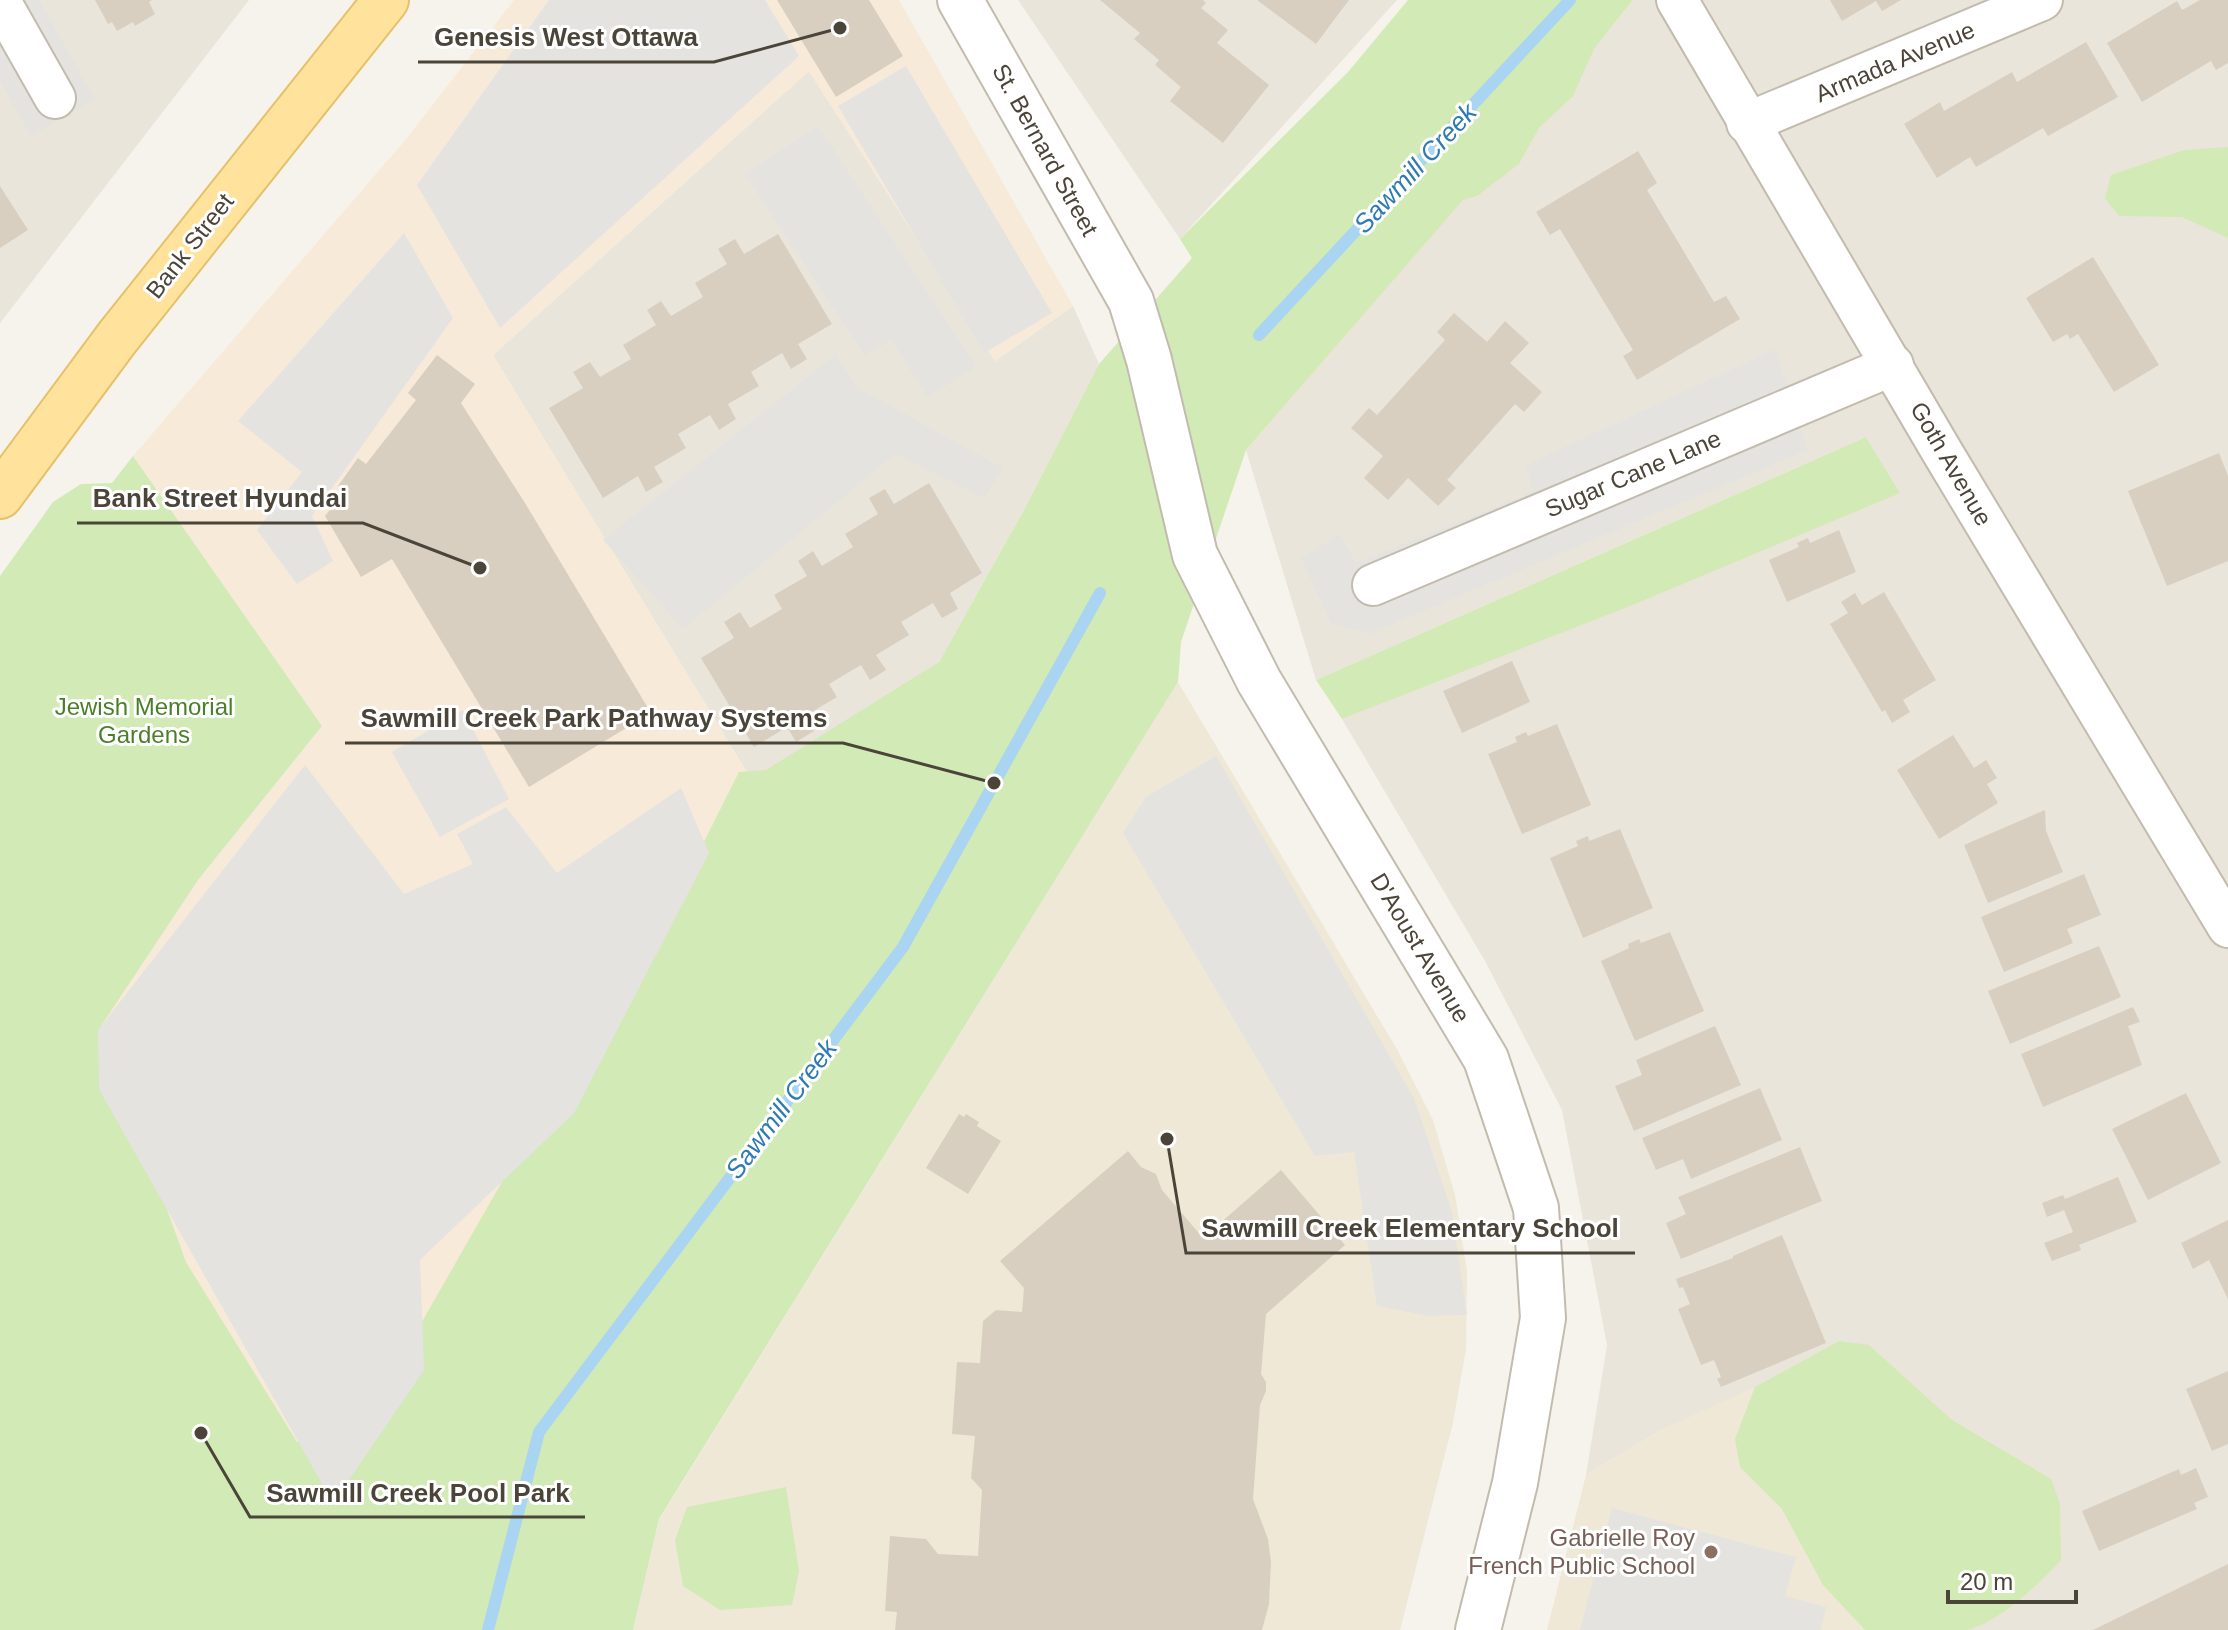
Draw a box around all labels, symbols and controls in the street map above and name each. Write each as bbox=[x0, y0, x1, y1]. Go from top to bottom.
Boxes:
callout: Genesis West Ottawa bbox=[418, 12, 714, 62]
street label: Armada Avenue bbox=[1811, 16, 1978, 107]
text: Genesis West Ottawa bbox=[434, 22, 699, 52]
street label: St. Bernard Street bbox=[987, 59, 1104, 241]
water label: Sawmill Creek bbox=[1347, 96, 1484, 239]
street label: Bank Street bbox=[140, 188, 239, 303]
street label: Goth Avenue bbox=[1905, 397, 1998, 530]
street label: Sugar Cane Lane bbox=[1541, 424, 1725, 523]
callout: Bank Street Hyundai bbox=[77, 473, 363, 523]
text: Bank Street Hyundai bbox=[93, 483, 347, 513]
park label: Jewish Memorial Gardens bbox=[55, 693, 233, 748]
callout: Sawmill Creek Park Pathway Systems bbox=[345, 693, 843, 743]
text: Sawmill Creek Park Pathway Systems bbox=[361, 703, 827, 733]
street label: D'Aoust Avenue bbox=[1365, 868, 1476, 1027]
water label: Sawmill Creek bbox=[719, 1032, 844, 1184]
callout: Sawmill Creek Elementary School bbox=[1186, 1203, 1635, 1253]
text: Sawmill Creek Elementary School bbox=[1201, 1213, 1619, 1243]
callout: Sawmill Creek Pool Park bbox=[250, 1467, 585, 1517]
text: Sawmill Creek Pool Park bbox=[266, 1478, 570, 1508]
place label: Gabrielle Roy French Public School bbox=[1468, 1524, 1695, 1579]
marker: Gabrielle Roy French Public School bbox=[1702, 1543, 1720, 1561]
scale bar bbox=[1948, 1554, 2076, 1604]
text: 20 m bbox=[1960, 1568, 2013, 1595]

